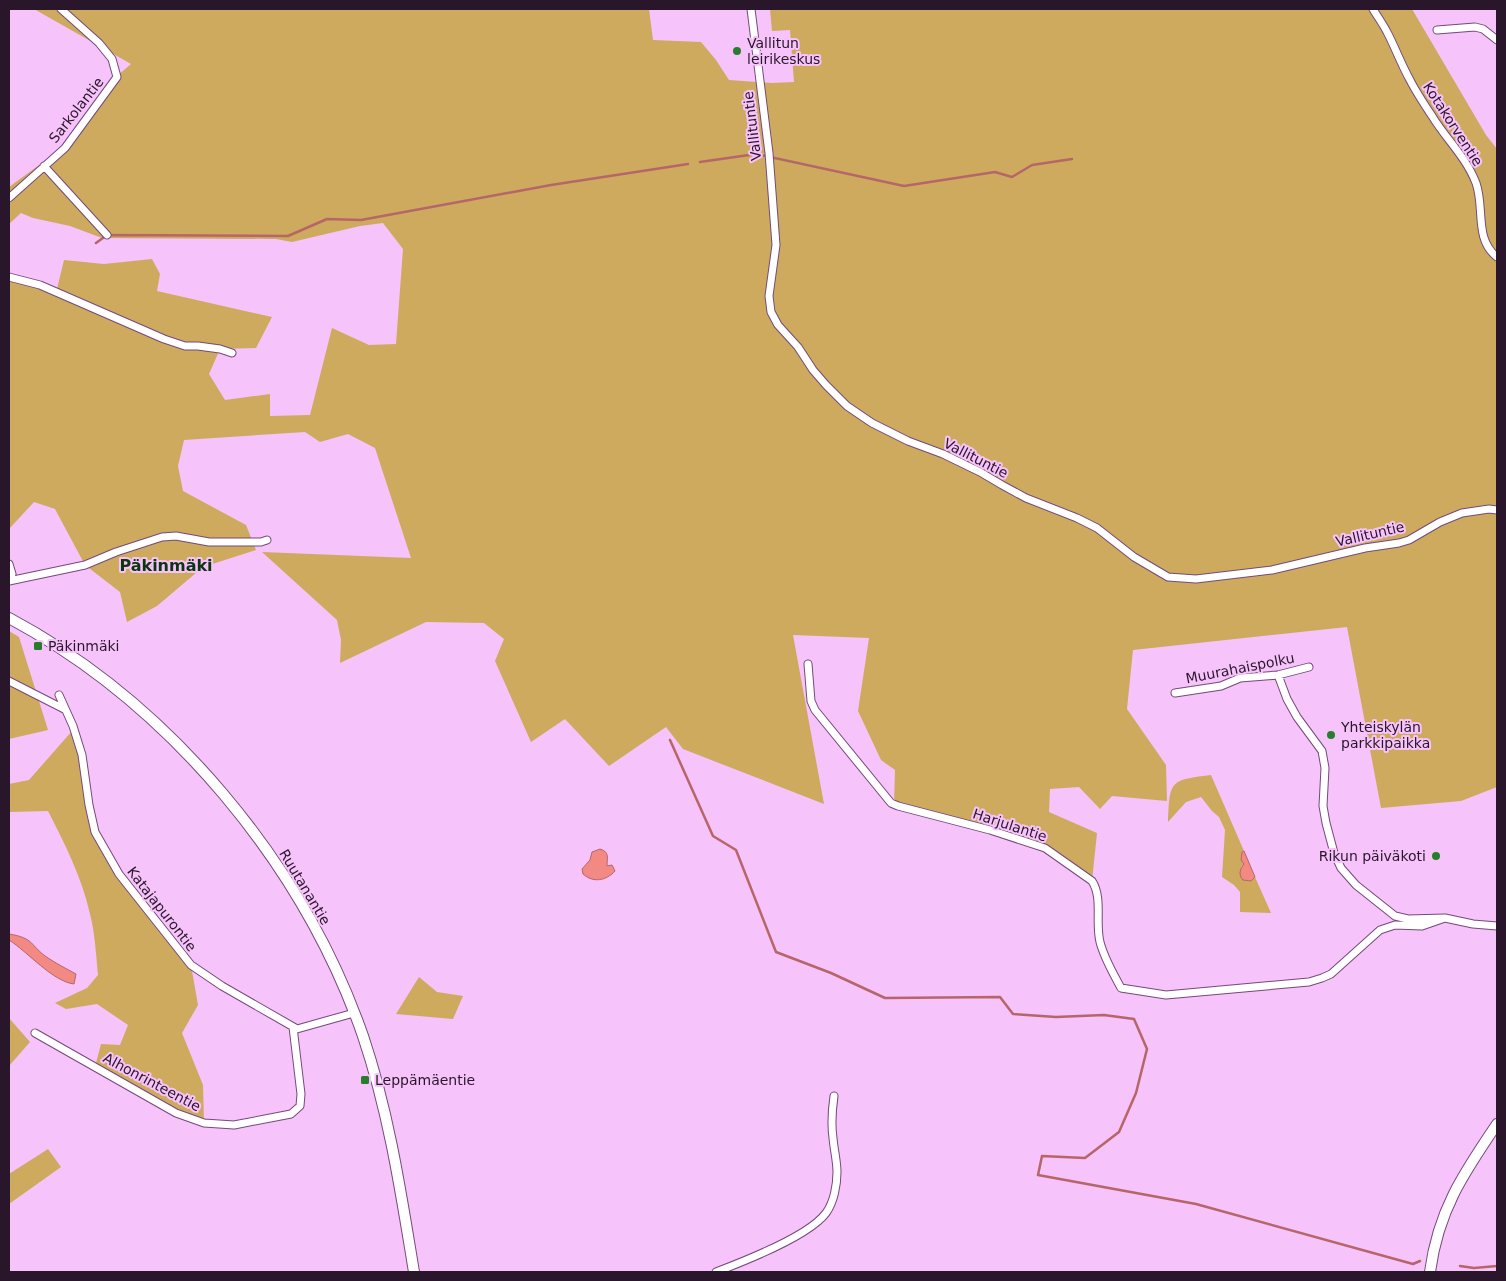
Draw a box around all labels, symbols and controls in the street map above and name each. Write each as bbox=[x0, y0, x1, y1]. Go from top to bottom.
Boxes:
place label: Vallitun leirikeskus bbox=[747, 35, 820, 67]
marker: Vallitun leirikeskus bbox=[731, 45, 743, 57]
street label: Sarkolantie bbox=[45, 74, 107, 146]
street label: Kotakorventie bbox=[1420, 79, 1486, 169]
street label: Vallituntie bbox=[740, 90, 764, 162]
street label: Vallituntie bbox=[941, 435, 1011, 481]
street label: Vallituntie bbox=[1334, 518, 1406, 550]
district label: Päkinmäki bbox=[119, 556, 213, 575]
place label: Päkinmäki bbox=[48, 638, 119, 654]
marker: Päkinmäki bbox=[32, 640, 44, 652]
street label: Muurahaispolku bbox=[1184, 650, 1296, 686]
place label: Yhteiskylän parkkipaikka bbox=[1340, 719, 1430, 751]
marker: Yhteiskylän parkkipaikka bbox=[1325, 729, 1337, 741]
street label: Harjulantie bbox=[971, 805, 1049, 845]
street label: Ruutanantie bbox=[276, 846, 334, 928]
place label: Rikun päiväkoti bbox=[1319, 848, 1426, 864]
marker: Rikun päiväkoti bbox=[1430, 850, 1442, 862]
street label: Katajapurontie bbox=[124, 864, 200, 954]
street label: Alhonrinteentie bbox=[101, 1050, 203, 1114]
place label: Leppämäentie bbox=[375, 1072, 475, 1088]
marker: Leppämäentie bbox=[359, 1074, 371, 1086]

